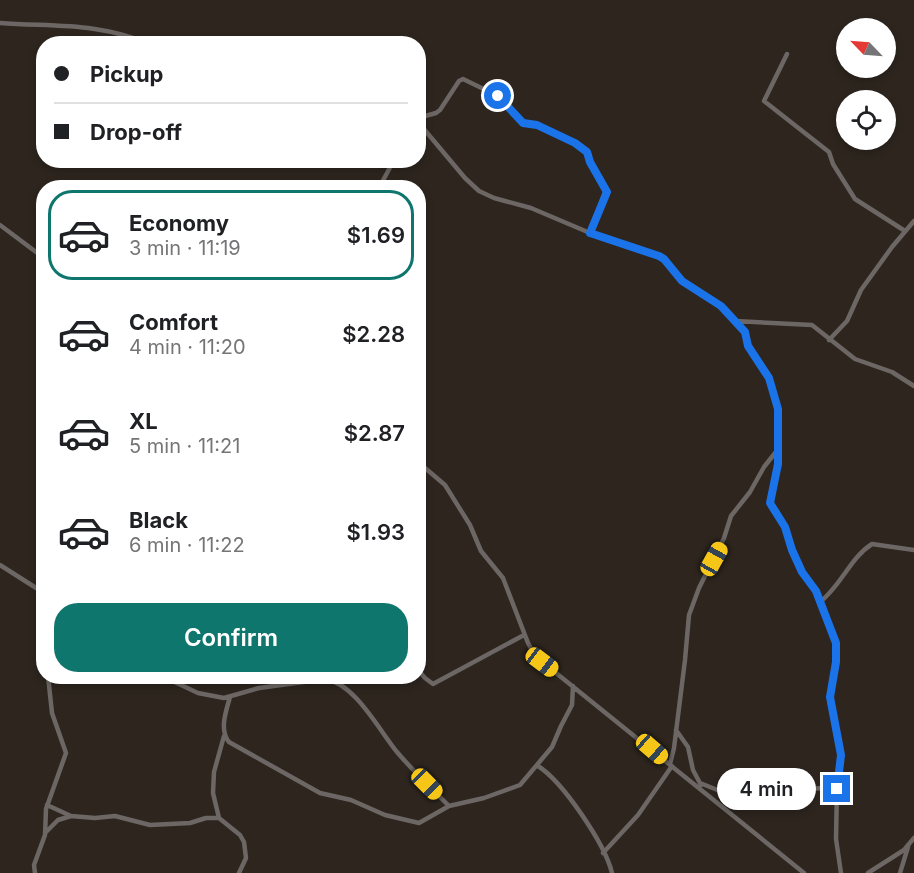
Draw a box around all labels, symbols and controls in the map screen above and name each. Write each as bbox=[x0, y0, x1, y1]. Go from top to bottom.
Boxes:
north arrow bbox=[836, 18, 896, 78]
map controls bbox=[836, 18, 896, 150]
text: Pickup bbox=[90, 61, 164, 87]
route start bbox=[484, 82, 511, 109]
button: locate bbox=[836, 90, 896, 150]
text: Drop-off bbox=[90, 119, 182, 145]
icon: car bbox=[57, 208, 111, 262]
text: Economy bbox=[129, 210, 229, 236]
text: $1.69 bbox=[347, 222, 405, 248]
text: 3 min · 11:19 bbox=[129, 236, 241, 260]
icon: car bbox=[57, 307, 111, 361]
text: Comfort bbox=[129, 309, 218, 335]
text: $2.28 bbox=[342, 321, 405, 347]
text: 4 min · 11:20 bbox=[129, 335, 246, 359]
icon: car bbox=[57, 406, 111, 460]
text: XL bbox=[129, 408, 158, 434]
text: $2.87 bbox=[344, 420, 405, 446]
text: 5 min · 11:21 bbox=[129, 434, 240, 458]
icon: car bbox=[57, 505, 111, 559]
text: Black bbox=[129, 507, 188, 533]
text: $1.93 bbox=[347, 519, 405, 545]
text: 6 min · 11:22 bbox=[129, 533, 245, 557]
car bbox=[697, 539, 731, 579]
button: Confirm bbox=[54, 603, 408, 672]
car bbox=[522, 644, 562, 680]
car bbox=[633, 730, 671, 768]
car bbox=[408, 765, 446, 803]
callout: 4 min bbox=[717, 768, 816, 810]
route end bbox=[823, 775, 850, 802]
text: 4 min bbox=[740, 777, 793, 801]

